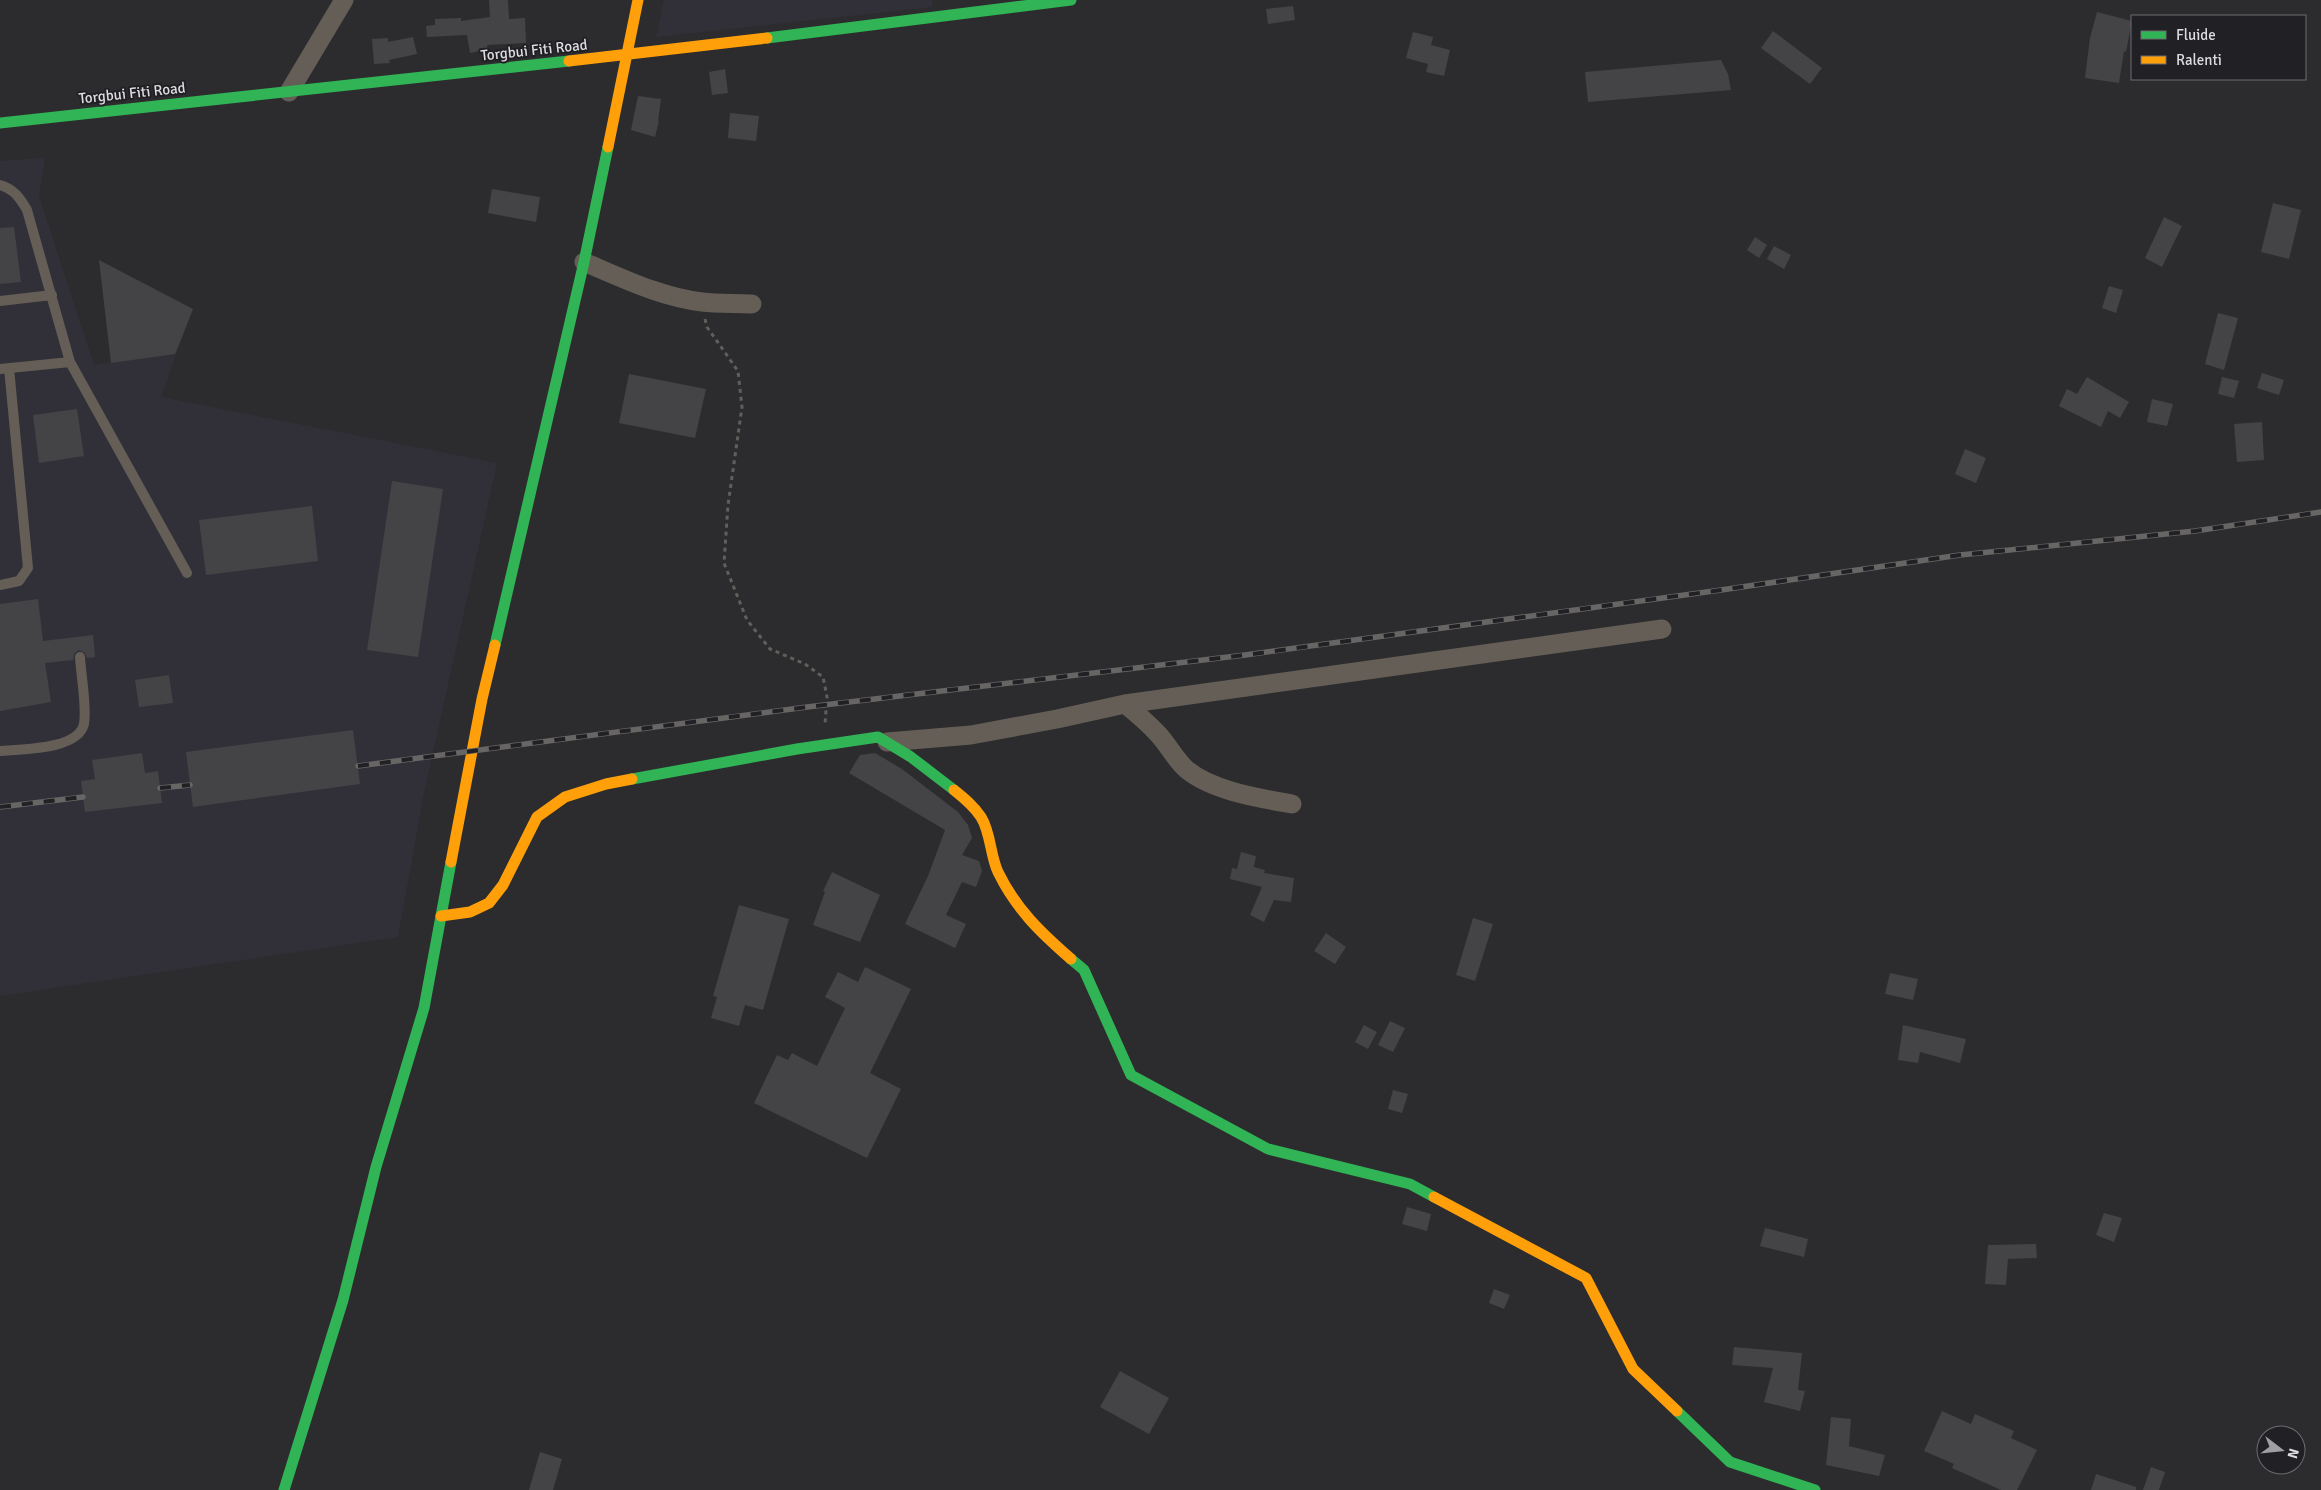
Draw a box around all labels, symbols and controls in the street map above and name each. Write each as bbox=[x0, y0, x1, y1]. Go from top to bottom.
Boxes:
legend bbox=[2131, 15, 2306, 80]
text: Fluide bbox=[2176, 26, 2216, 44]
street label: Torgbui Fiti Road bbox=[480, 35, 588, 65]
text: Ralenti bbox=[2176, 51, 2222, 69]
street label: Torgbui Fiti Road bbox=[78, 78, 186, 108]
north arrow bbox=[2256, 1425, 2306, 1475]
text: N bbox=[2284, 1446, 2303, 1460]

